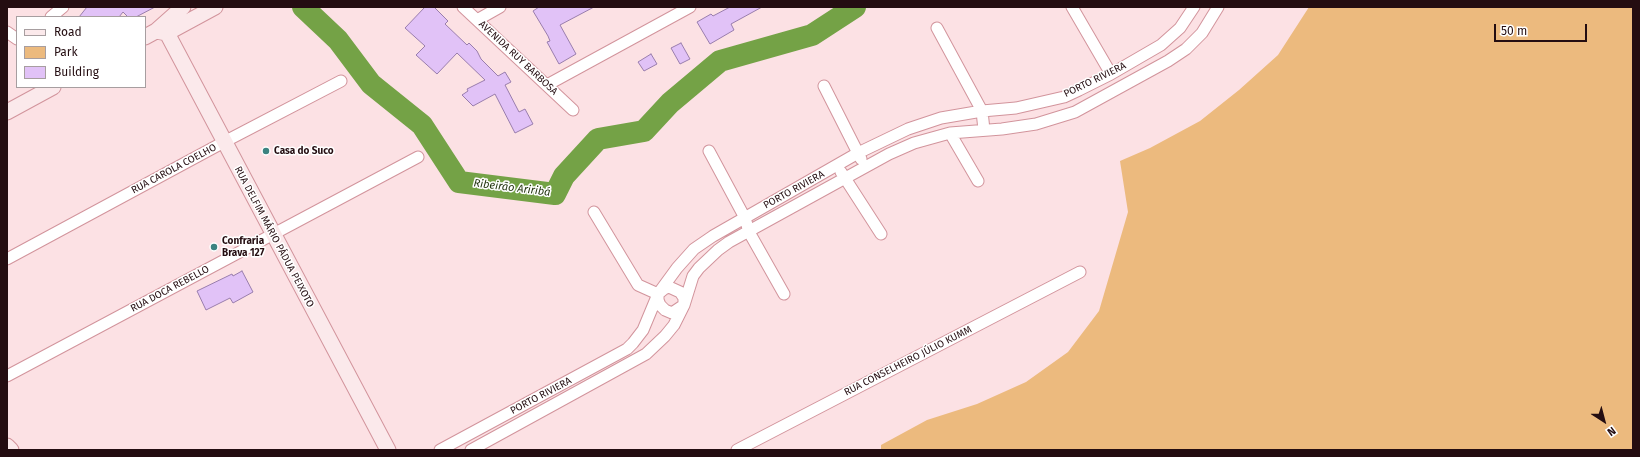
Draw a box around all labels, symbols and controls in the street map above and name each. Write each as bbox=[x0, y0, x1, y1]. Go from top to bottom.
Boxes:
legend bbox=[16, 16, 146, 88]
scale bar bbox=[1496, 16, 1589, 42]
street label: AVENIDA RUY BARBOSA bbox=[476, 18, 560, 98]
text: 50 m bbox=[1501, 24, 1527, 38]
text: Road bbox=[54, 25, 82, 39]
text: Park bbox=[54, 45, 78, 59]
street label: PORTO RIVIERA bbox=[1062, 60, 1128, 100]
text: Building bbox=[54, 65, 99, 79]
street label: RUA CAROLA COELHO bbox=[129, 141, 219, 197]
place label: Casa do Suco bbox=[274, 145, 334, 157]
marker: Casa do Suco bbox=[261, 146, 271, 156]
street label: RUA DELFIM MÁRIO PÁDUA PEIXOTO bbox=[232, 164, 316, 310]
street label: PORTO RIVIERA bbox=[762, 168, 826, 212]
water label: Ribeirão Ariribá bbox=[473, 177, 551, 199]
place label: Confraria Brava 127 bbox=[222, 235, 264, 258]
marker: Confraria Brava 127 bbox=[209, 242, 219, 252]
street label: RUA DOCA REBELLO bbox=[129, 263, 211, 315]
street label: RUA CONSELHEIRO JÚLIO KUMM bbox=[842, 324, 974, 398]
street label: PORTO RIVIERA bbox=[508, 375, 574, 417]
north arrow bbox=[1584, 401, 1624, 441]
text: N bbox=[1605, 424, 1618, 439]

